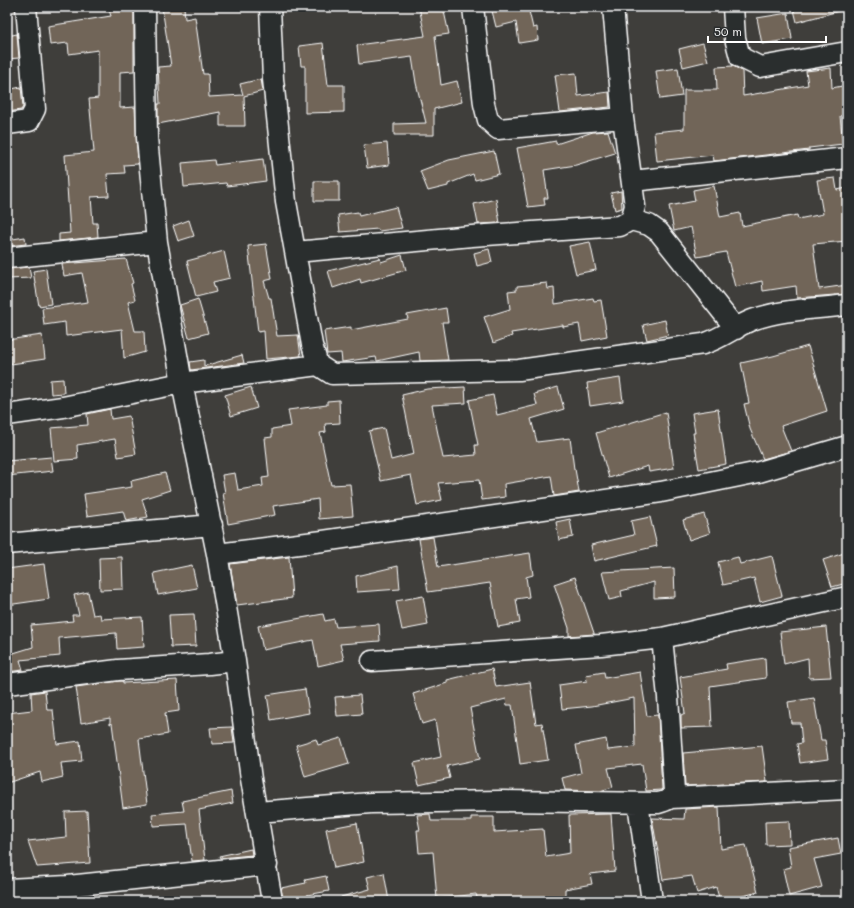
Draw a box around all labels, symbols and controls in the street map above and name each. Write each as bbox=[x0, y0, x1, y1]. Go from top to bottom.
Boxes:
scale bar bbox=[708, 18, 826, 44]
text: 50 m bbox=[714, 23, 742, 39]

